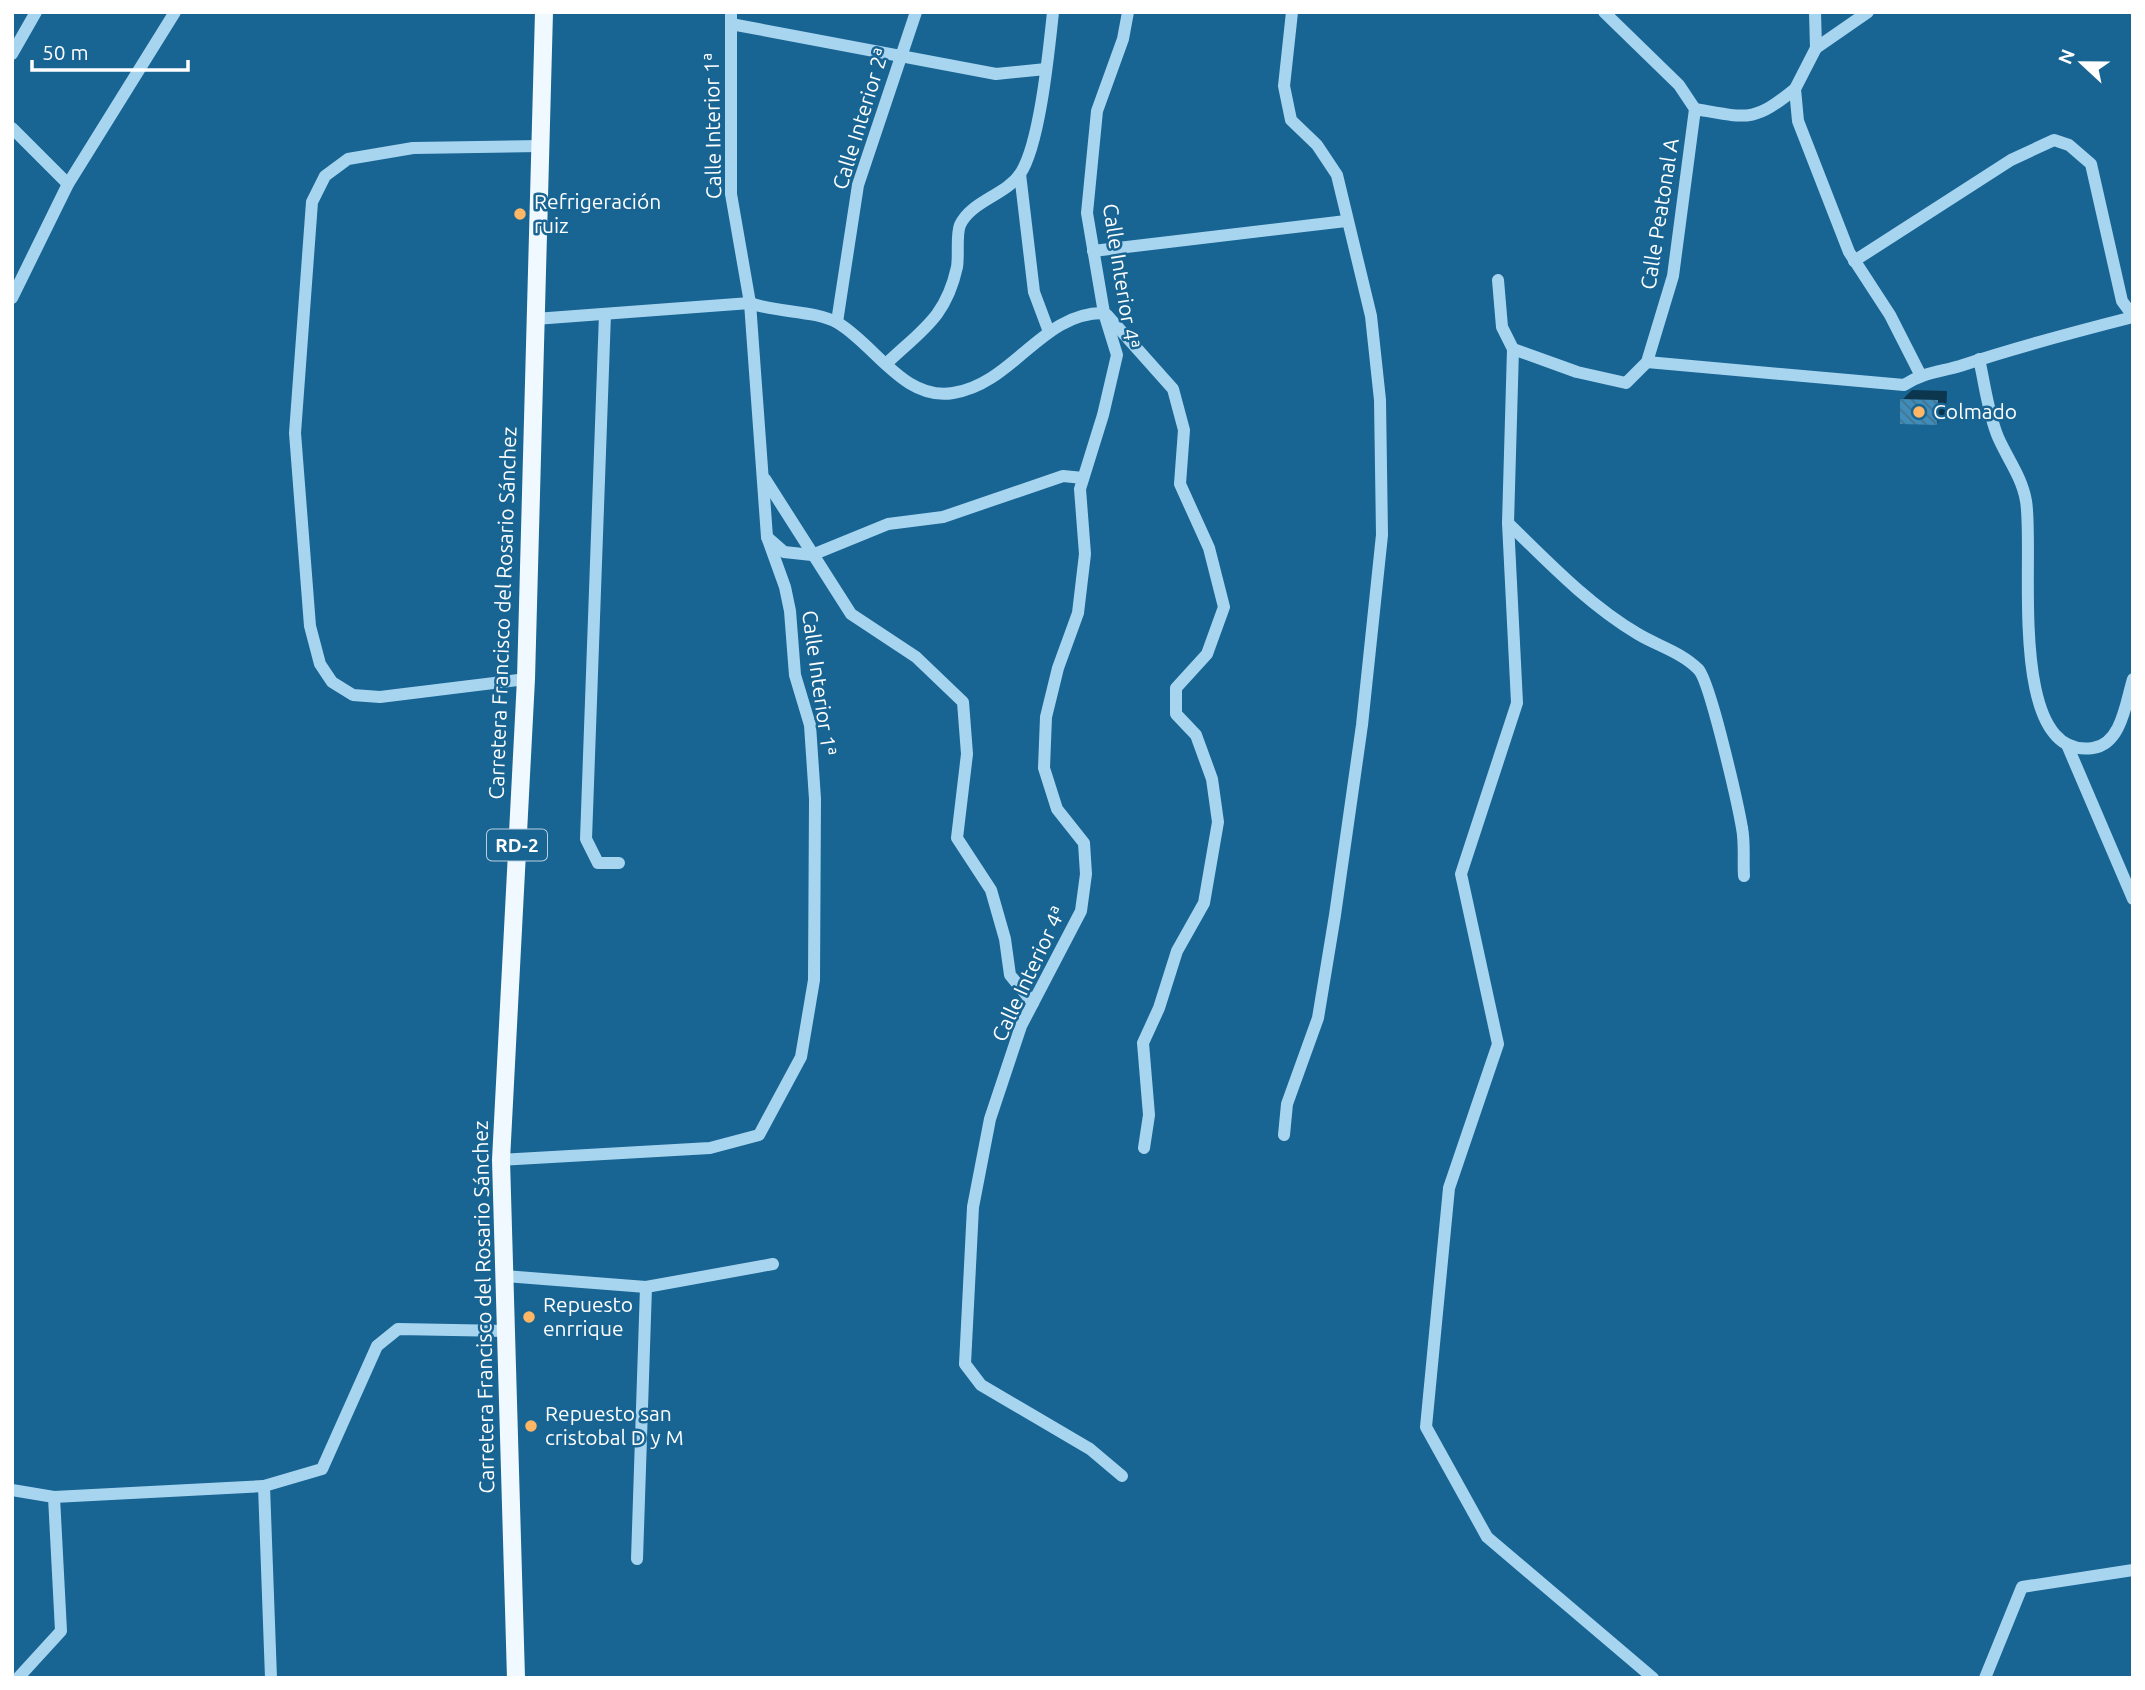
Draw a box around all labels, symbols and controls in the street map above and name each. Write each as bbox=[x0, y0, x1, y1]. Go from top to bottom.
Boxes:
scale bar bbox=[32, 28, 187, 72]
north arrow bbox=[2047, 28, 2117, 98]
text: 50 m bbox=[42, 40, 89, 64]
street label: Calle Interior 2ª bbox=[827, 45, 893, 192]
text: N bbox=[2053, 46, 2079, 67]
street label: Calle Interior 1ª bbox=[699, 53, 725, 199]
street label: Calle Peatonal A bbox=[1635, 136, 1683, 291]
place label: Refrigeración ruiz bbox=[534, 189, 661, 237]
street label: Calle Interior 4ª bbox=[1099, 202, 1145, 350]
marker: Refrigeración ruiz bbox=[512, 206, 528, 222]
place label: Colmado bbox=[1933, 399, 2017, 423]
marker: Colmado bbox=[1911, 404, 1927, 420]
street label: Carretera Francisco del Rosario Sánchez bbox=[483, 426, 521, 800]
street label: Calle Interior 1ª bbox=[798, 609, 842, 757]
road number: RD-2 bbox=[487, 830, 547, 860]
street label: Calle Interior 4ª bbox=[986, 902, 1070, 1045]
street label: Carretera Francisco del Rosario Sánchez bbox=[468, 1120, 498, 1494]
place label: Repuesto enrrique bbox=[543, 1292, 633, 1340]
marker: Repuesto enrrique bbox=[521, 1309, 537, 1325]
place label: Repuesto san cristobal D y M bbox=[545, 1401, 684, 1449]
marker: Repuesto san cristobal D y M bbox=[523, 1418, 539, 1434]

